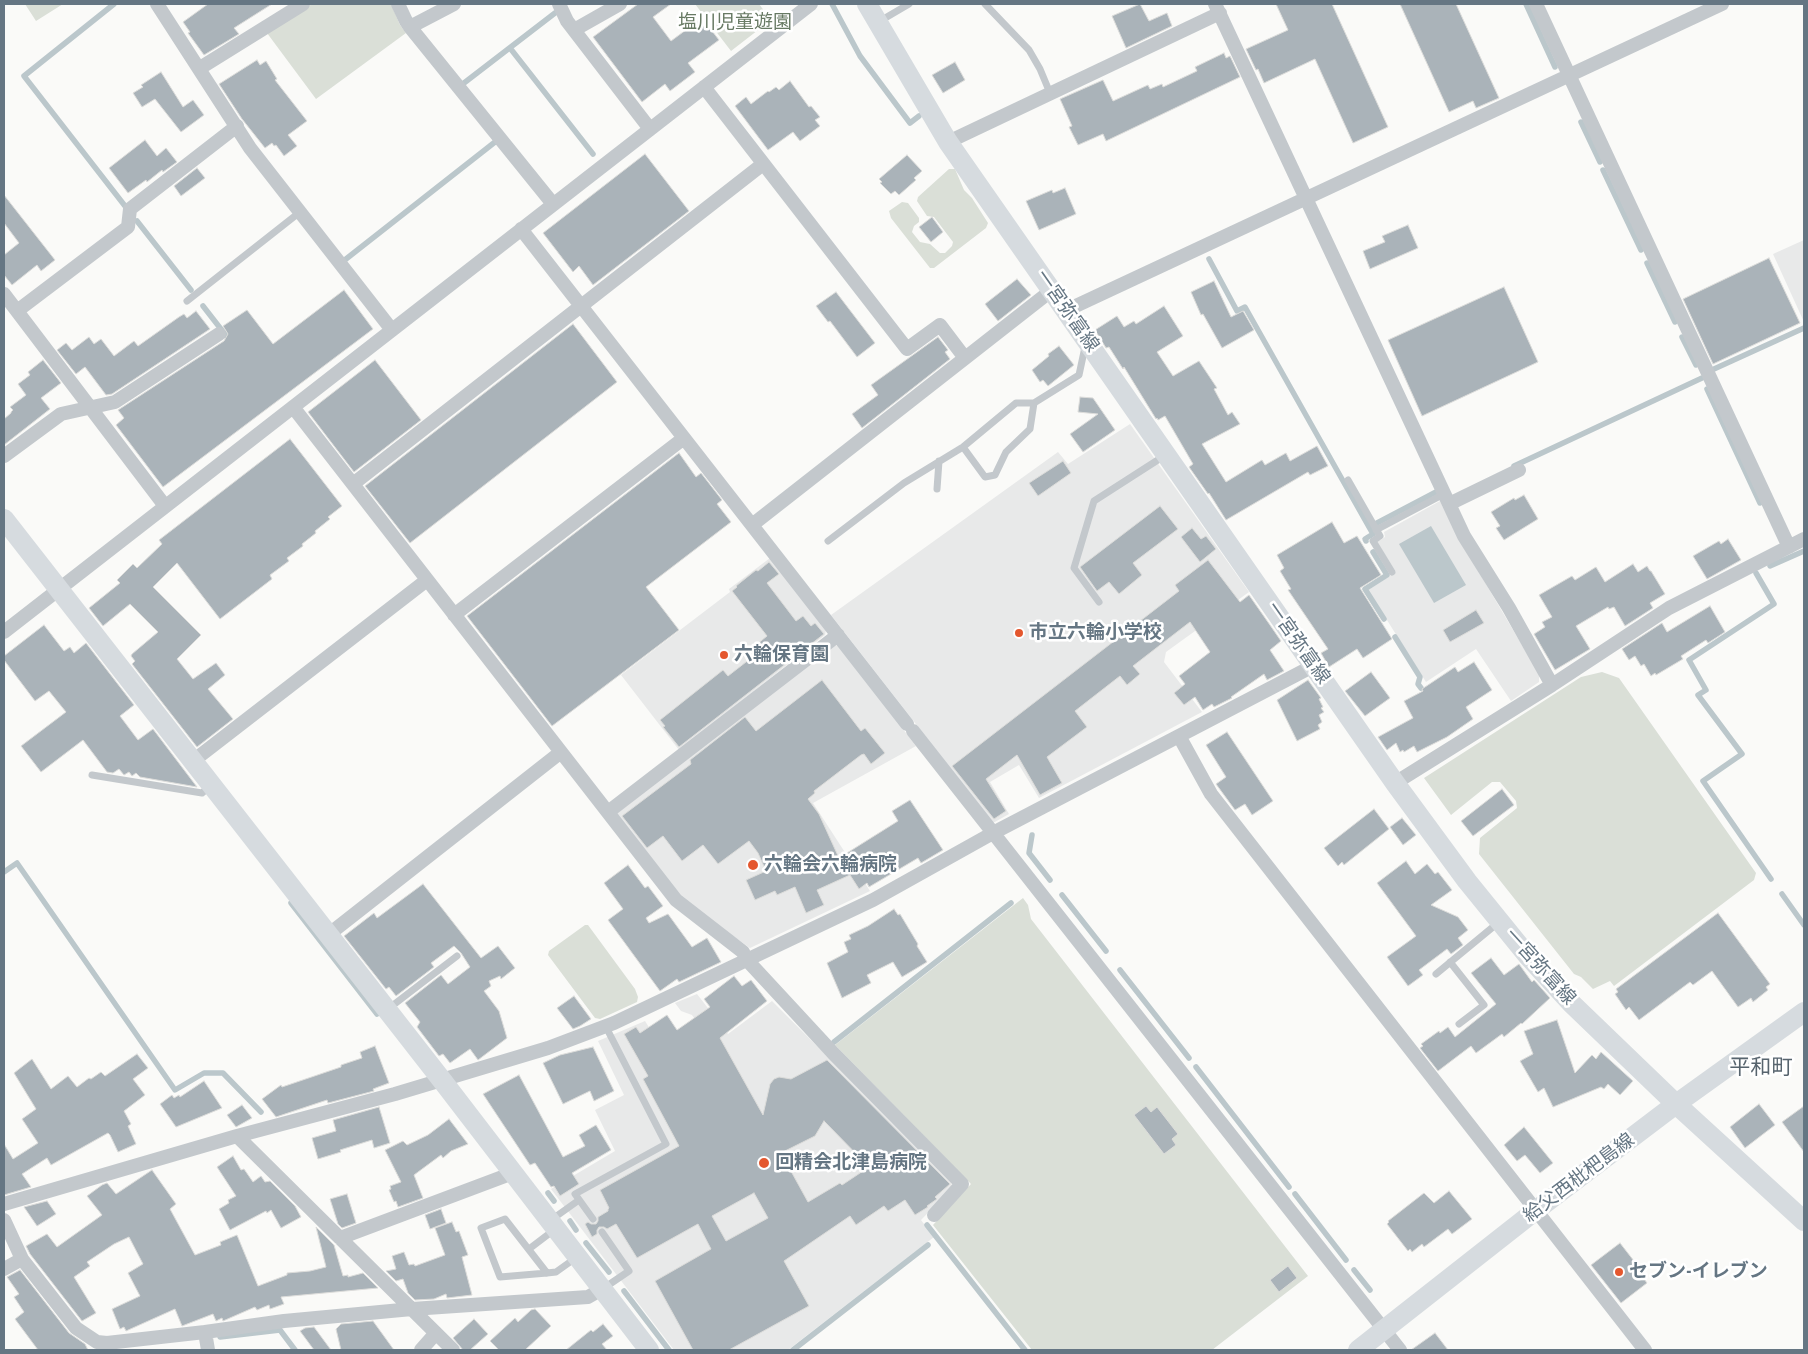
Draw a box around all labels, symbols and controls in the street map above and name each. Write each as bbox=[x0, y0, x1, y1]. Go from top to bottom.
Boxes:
park label: 塩川児童遊園 bbox=[678, 12, 792, 34]
street label: 一宮弥富線 bbox=[1030, 266, 1104, 356]
street label: 一宮弥富線 bbox=[1261, 598, 1335, 688]
place label: 市立六輪小学校 bbox=[1029, 622, 1162, 644]
marker: 市立六輪小学校 bbox=[1013, 627, 1025, 639]
place label: 六輪保育園 bbox=[734, 644, 829, 666]
marker: 六輪保育園 bbox=[718, 649, 730, 661]
place label: 六輪会六輪病院 bbox=[764, 854, 897, 876]
marker: 六輪会六輪病院 bbox=[746, 858, 760, 872]
street label: 一宮弥富線 bbox=[1500, 924, 1580, 1010]
district label: 平和町 bbox=[1730, 1055, 1792, 1081]
street label: 給父西枇杷島線 bbox=[1519, 1129, 1639, 1227]
place label: 回精会北津島病院 bbox=[775, 1152, 927, 1174]
marker: 回精会北津島病院 bbox=[757, 1156, 771, 1170]
place label: セブン-イレブン bbox=[1629, 1261, 1768, 1283]
marker: セブン-イレブン bbox=[1613, 1266, 1625, 1278]

